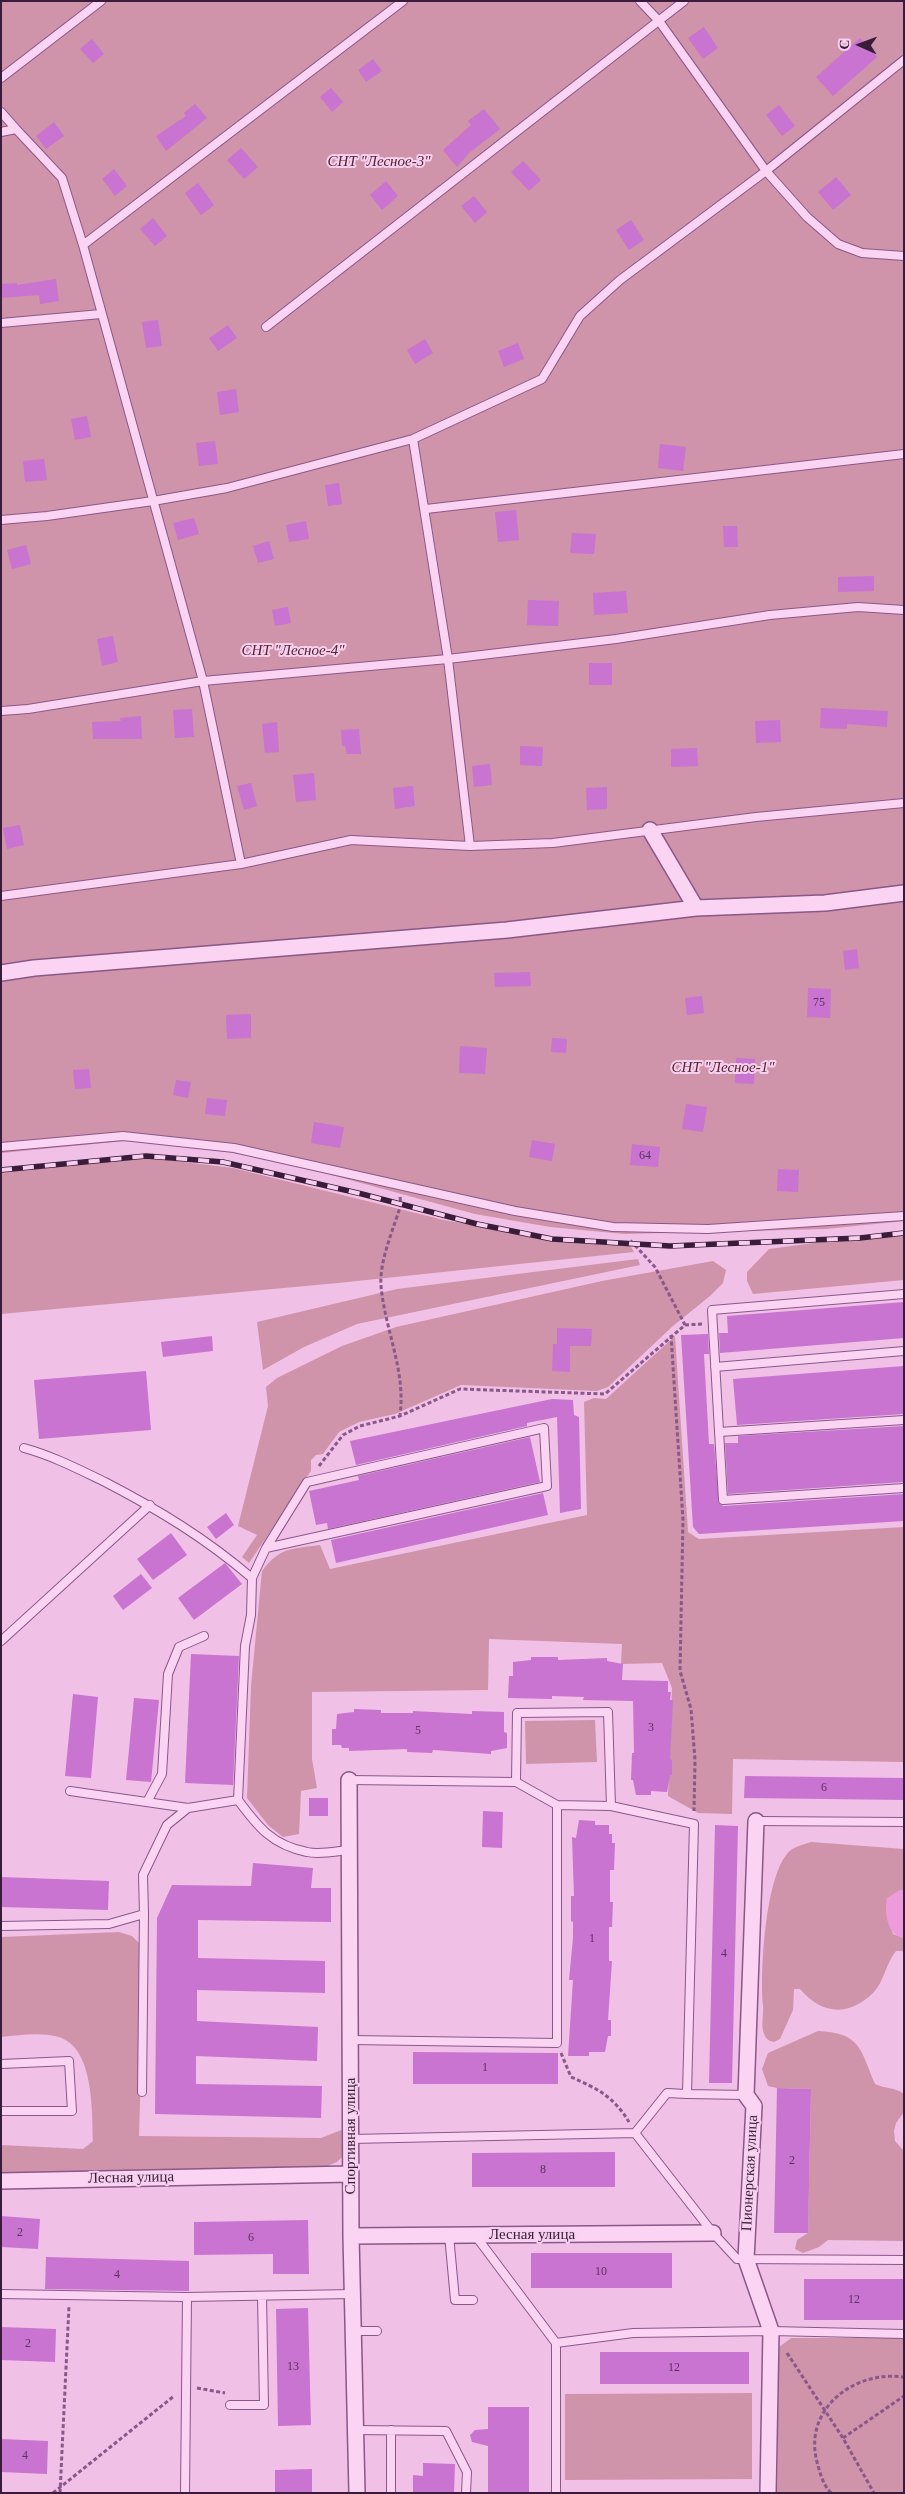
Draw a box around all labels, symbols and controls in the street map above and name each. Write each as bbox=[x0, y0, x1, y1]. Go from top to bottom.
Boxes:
north arrow bbox=[835, 20, 885, 70]
text: С bbox=[837, 39, 852, 50]
park label: СНТ "Лесное-3" bbox=[328, 153, 430, 171]
park label: СНТ "Лесное-4" bbox=[242, 642, 344, 660]
house number: 75 bbox=[813, 996, 825, 1010]
park label: СНТ "Лесное-1" bbox=[672, 1059, 774, 1077]
house number: 64 bbox=[639, 1149, 651, 1163]
house number: 3 bbox=[648, 1721, 654, 1735]
house number: 5 bbox=[415, 1724, 421, 1738]
house number: 6 bbox=[821, 1781, 827, 1795]
house number: 1 bbox=[589, 1932, 595, 1946]
house number: 4 bbox=[721, 1947, 727, 1961]
house number: 1 bbox=[482, 2061, 488, 2075]
street label: Спортивная улица bbox=[342, 2078, 360, 2194]
street label: Пионерская улица bbox=[738, 2114, 762, 2232]
house number: 2 bbox=[789, 2154, 795, 2168]
house number: 8 bbox=[540, 2163, 546, 2177]
street label: Лесная улица bbox=[88, 2168, 174, 2188]
house number: 2 bbox=[17, 2226, 23, 2240]
street label: Лесная улица bbox=[489, 2226, 575, 2244]
house number: 6 bbox=[248, 2231, 254, 2245]
house number: 10 bbox=[595, 2265, 607, 2279]
house number: 4 bbox=[114, 2268, 120, 2282]
house number: 12 bbox=[848, 2293, 860, 2307]
house number: 2 bbox=[25, 2337, 31, 2351]
house number: 13 bbox=[287, 2360, 299, 2374]
house number: 12 bbox=[668, 2361, 680, 2375]
house number: 4 bbox=[22, 2449, 28, 2463]

